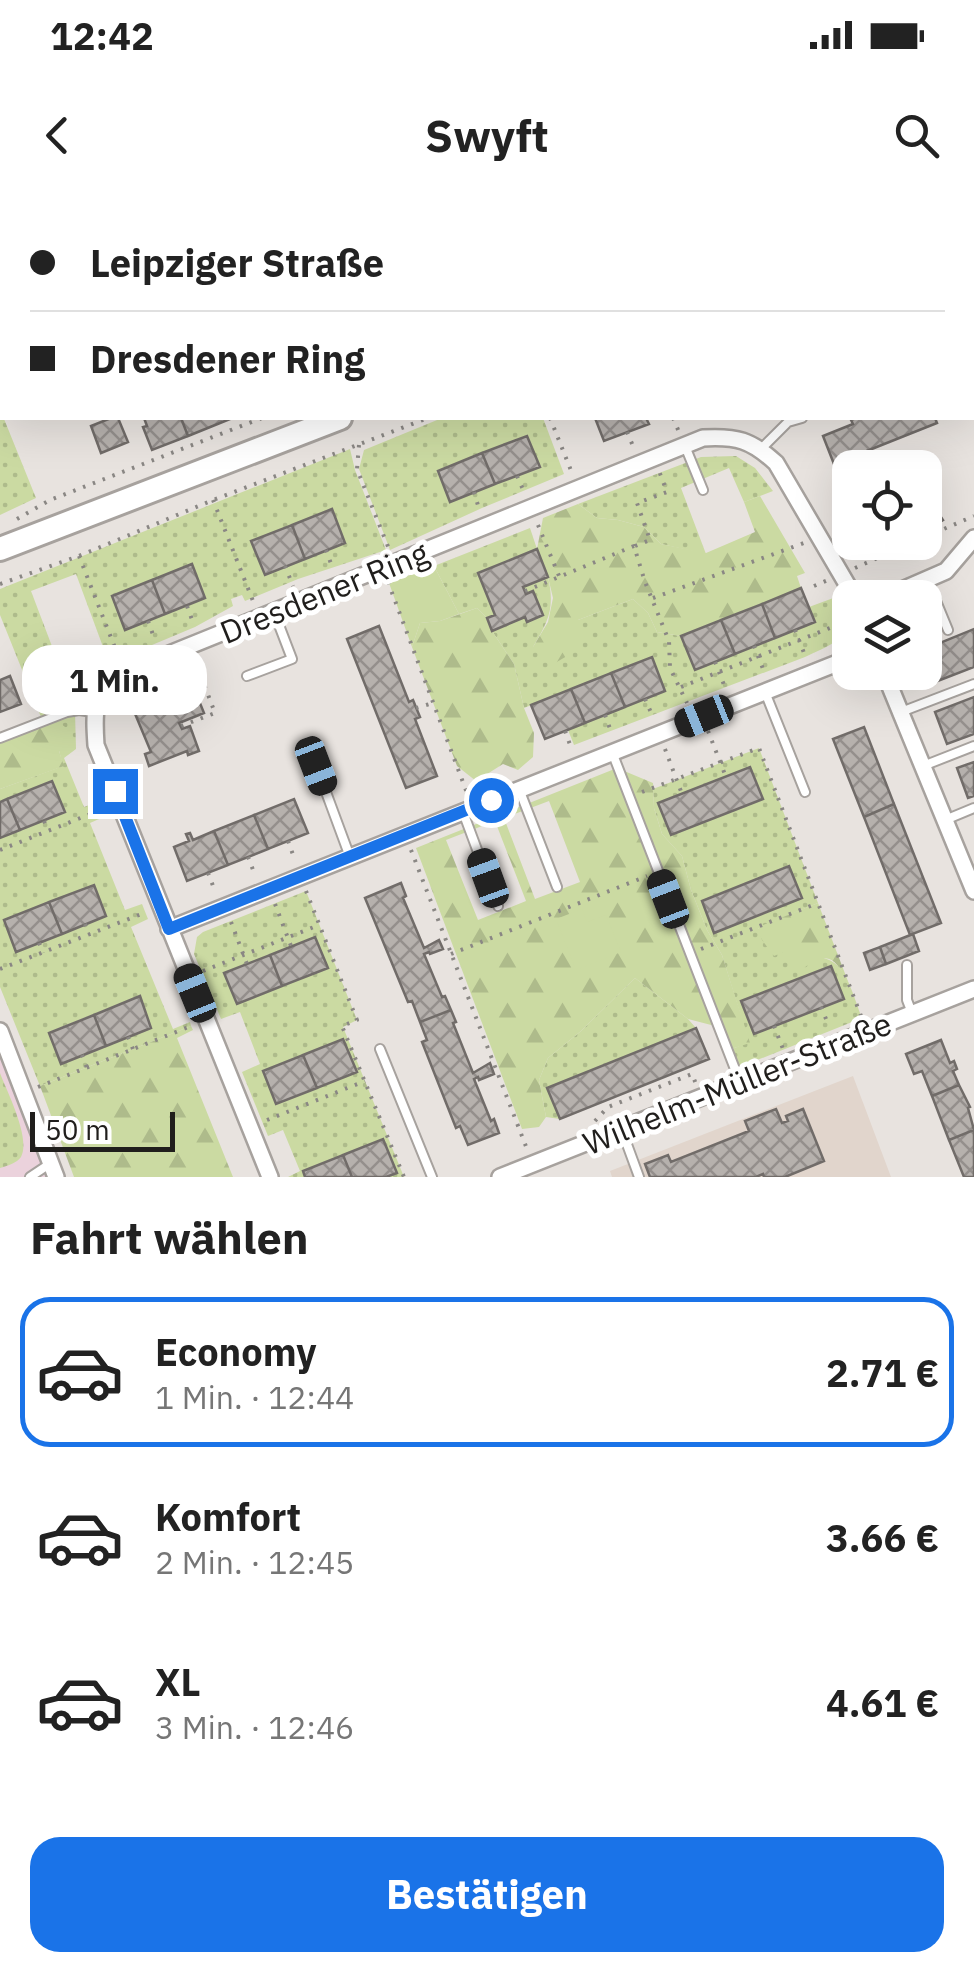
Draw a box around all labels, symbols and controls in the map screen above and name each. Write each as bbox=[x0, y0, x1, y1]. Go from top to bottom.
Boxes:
text: 12:42 bbox=[50, 11, 154, 60]
text: Swyft bbox=[425, 106, 549, 164]
icon: back bbox=[30, 108, 85, 163]
icon: search bbox=[889, 108, 944, 163]
text: Leipziger Straße bbox=[90, 238, 384, 287]
text: Dresdener Ring bbox=[90, 334, 365, 383]
map controls bbox=[832, 450, 942, 690]
button: locate bbox=[832, 450, 942, 560]
street label: Dresdener Ring bbox=[214, 531, 434, 653]
button: layers bbox=[832, 580, 942, 690]
callout: 1 Min. bbox=[22, 646, 208, 716]
text: 1 Min. bbox=[69, 659, 160, 701]
car bbox=[671, 691, 737, 741]
car bbox=[291, 733, 341, 799]
route end bbox=[93, 769, 138, 814]
route start bbox=[469, 778, 514, 823]
car bbox=[464, 845, 512, 911]
car bbox=[643, 866, 693, 932]
car bbox=[170, 960, 220, 1026]
street label: Wilhelm-Müller-Straße bbox=[577, 1002, 897, 1164]
scale bar bbox=[30, 1107, 175, 1151]
text: 50 m bbox=[45, 1111, 110, 1148]
text: Fahrt wählen bbox=[30, 1208, 309, 1266]
icon: car bbox=[35, 1327, 125, 1417]
text: Economy bbox=[155, 1327, 317, 1376]
text: 2.71 € bbox=[826, 1348, 939, 1397]
text: 1 Min. · 12:44 bbox=[155, 1376, 354, 1418]
icon: car bbox=[35, 1492, 125, 1582]
text: Komfort bbox=[155, 1492, 301, 1541]
text: 3.66 € bbox=[826, 1513, 939, 1562]
text: 2 Min. · 12:45 bbox=[155, 1541, 354, 1583]
icon: car bbox=[35, 1657, 125, 1747]
text: XL bbox=[155, 1657, 201, 1706]
text: 4.61 € bbox=[826, 1678, 939, 1727]
text: 3 Min. · 12:46 bbox=[155, 1706, 354, 1748]
button: Bestätigen bbox=[30, 1837, 944, 1952]

